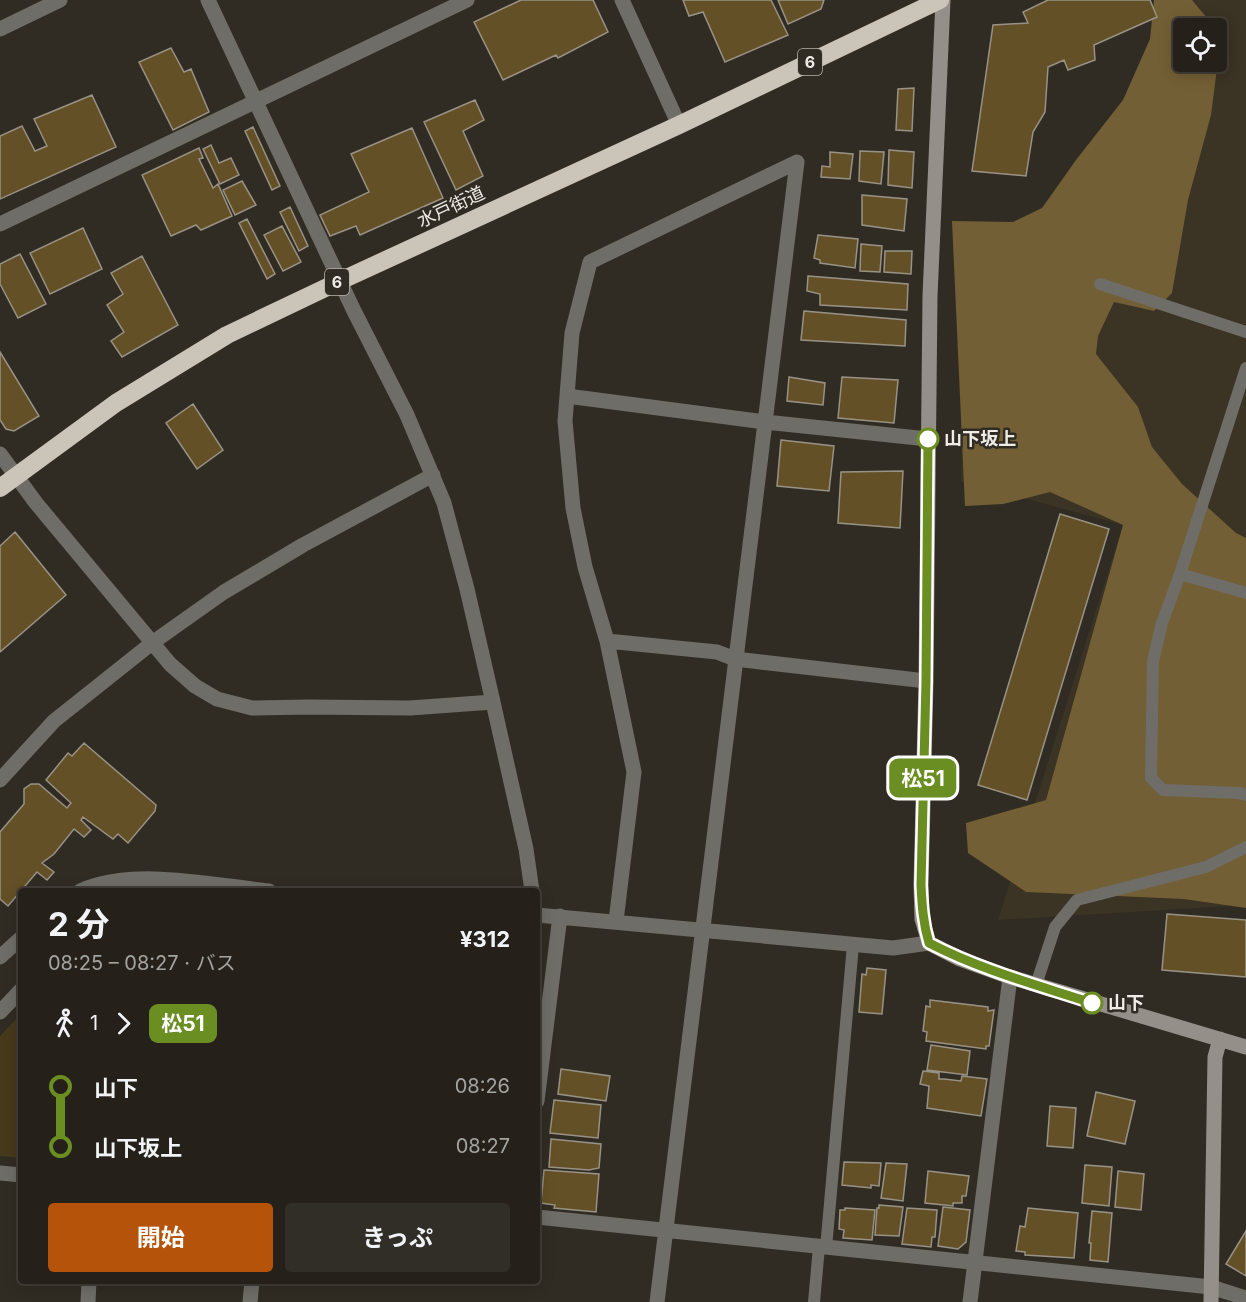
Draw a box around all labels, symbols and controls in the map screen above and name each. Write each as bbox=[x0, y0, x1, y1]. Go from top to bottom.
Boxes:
map controls bbox=[1173, 18, 1227, 72]
button: locate bbox=[1173, 18, 1227, 72]
road number: 6 bbox=[798, 49, 822, 75]
street label: 水戸街道 bbox=[414, 182, 488, 231]
road number: 6 bbox=[325, 269, 349, 295]
marker: 山下坂上 bbox=[917, 428, 939, 450]
place label: 山下坂上 bbox=[944, 428, 1016, 449]
line badge: 松51 bbox=[888, 758, 958, 798]
text: 松51 bbox=[901, 766, 945, 791]
text: 2 分 bbox=[48, 904, 110, 944]
text: ¥312 bbox=[460, 926, 510, 952]
text: 08:25 – 08:27 · バス bbox=[48, 951, 236, 975]
marker: 山下 bbox=[1081, 992, 1103, 1014]
place label: 山下 bbox=[1108, 992, 1144, 1013]
icon: walk bbox=[48, 1007, 81, 1040]
icon: forward bbox=[107, 1007, 140, 1040]
text: 1 bbox=[90, 1011, 98, 1035]
text: 松51 bbox=[161, 1011, 205, 1036]
text: 08:26 bbox=[455, 1074, 510, 1098]
text: 山下 bbox=[94, 1075, 138, 1101]
text: 08:27 bbox=[456, 1134, 510, 1158]
text: 山下坂上 bbox=[94, 1135, 182, 1161]
button: 開始 bbox=[48, 1203, 273, 1272]
button: きっぷ bbox=[285, 1203, 510, 1272]

